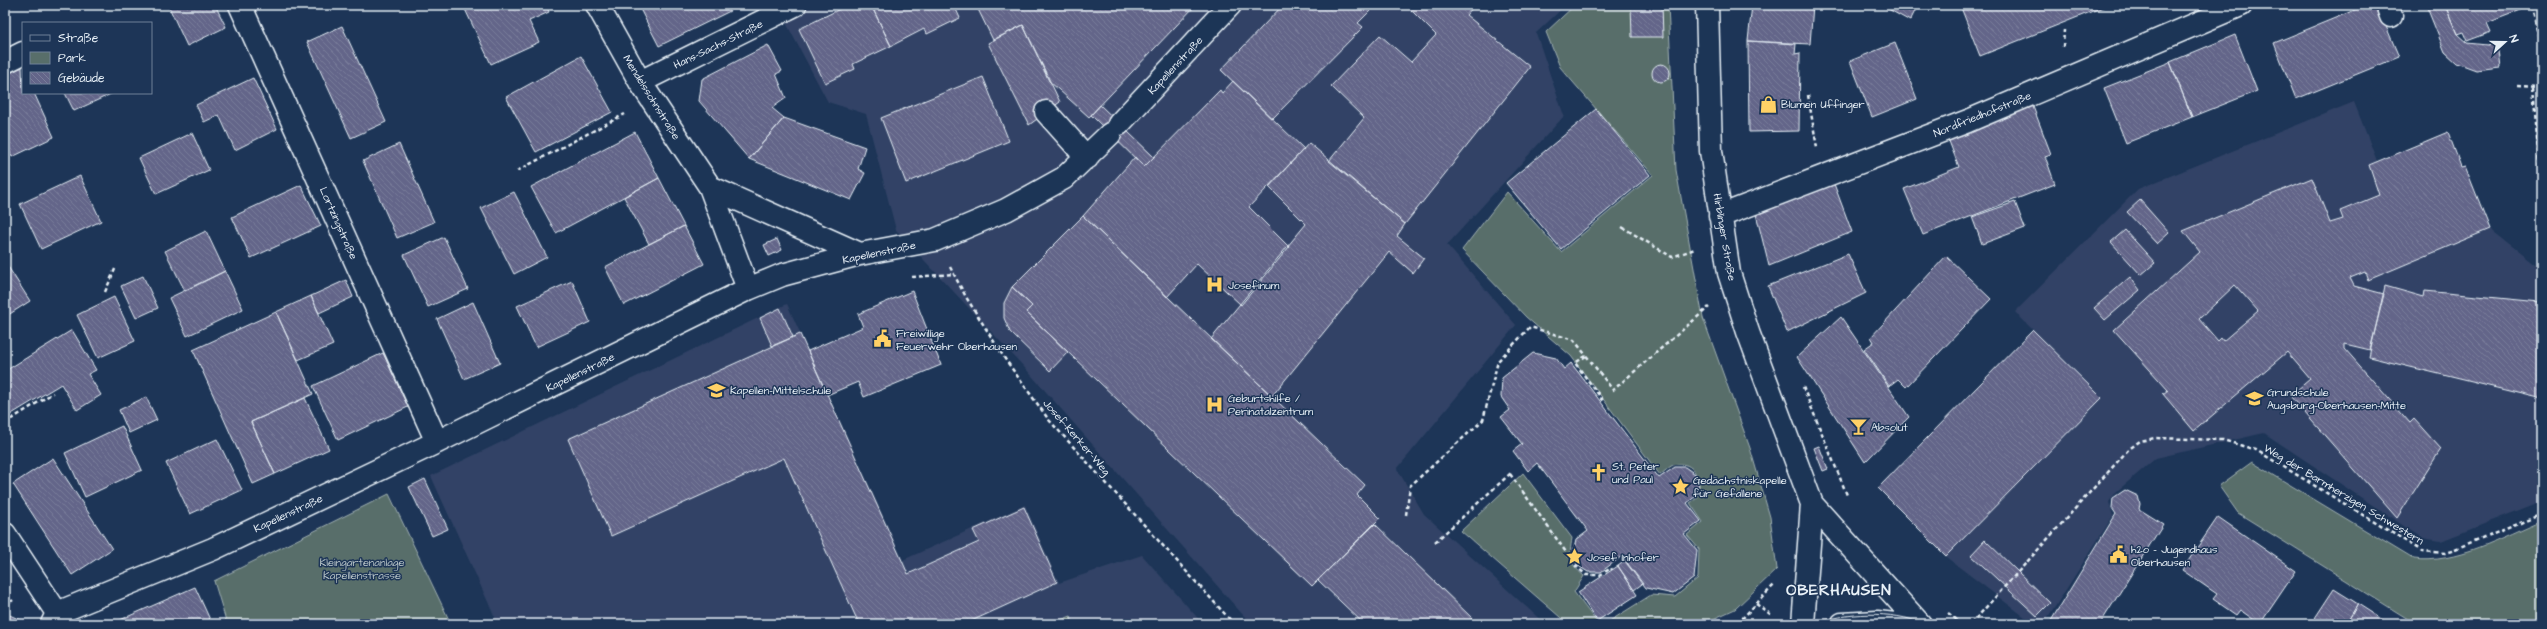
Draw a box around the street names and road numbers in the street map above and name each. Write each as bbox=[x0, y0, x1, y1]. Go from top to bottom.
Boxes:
street label: Hans-Sachs-Straße bbox=[671, 16, 765, 73]
street label: Kapellenstraße bbox=[1144, 33, 1206, 98]
street label: Mendelssohnstraße bbox=[619, 52, 684, 143]
street label: Nordfriedhofstraße bbox=[1931, 88, 2033, 141]
street label: Lortzingstraße bbox=[315, 185, 361, 262]
street label: Hirblinger Straße bbox=[1708, 192, 1740, 282]
street label: Kapellenstraße bbox=[841, 237, 917, 268]
street label: Kapellenstraße bbox=[543, 349, 617, 396]
street label: Josef-Kerker-Weg bbox=[1039, 396, 1114, 479]
street label: Weg der Barmherzigen Schwestern bbox=[2260, 441, 2427, 549]
street label: Kapellenstraße bbox=[251, 491, 325, 536]

